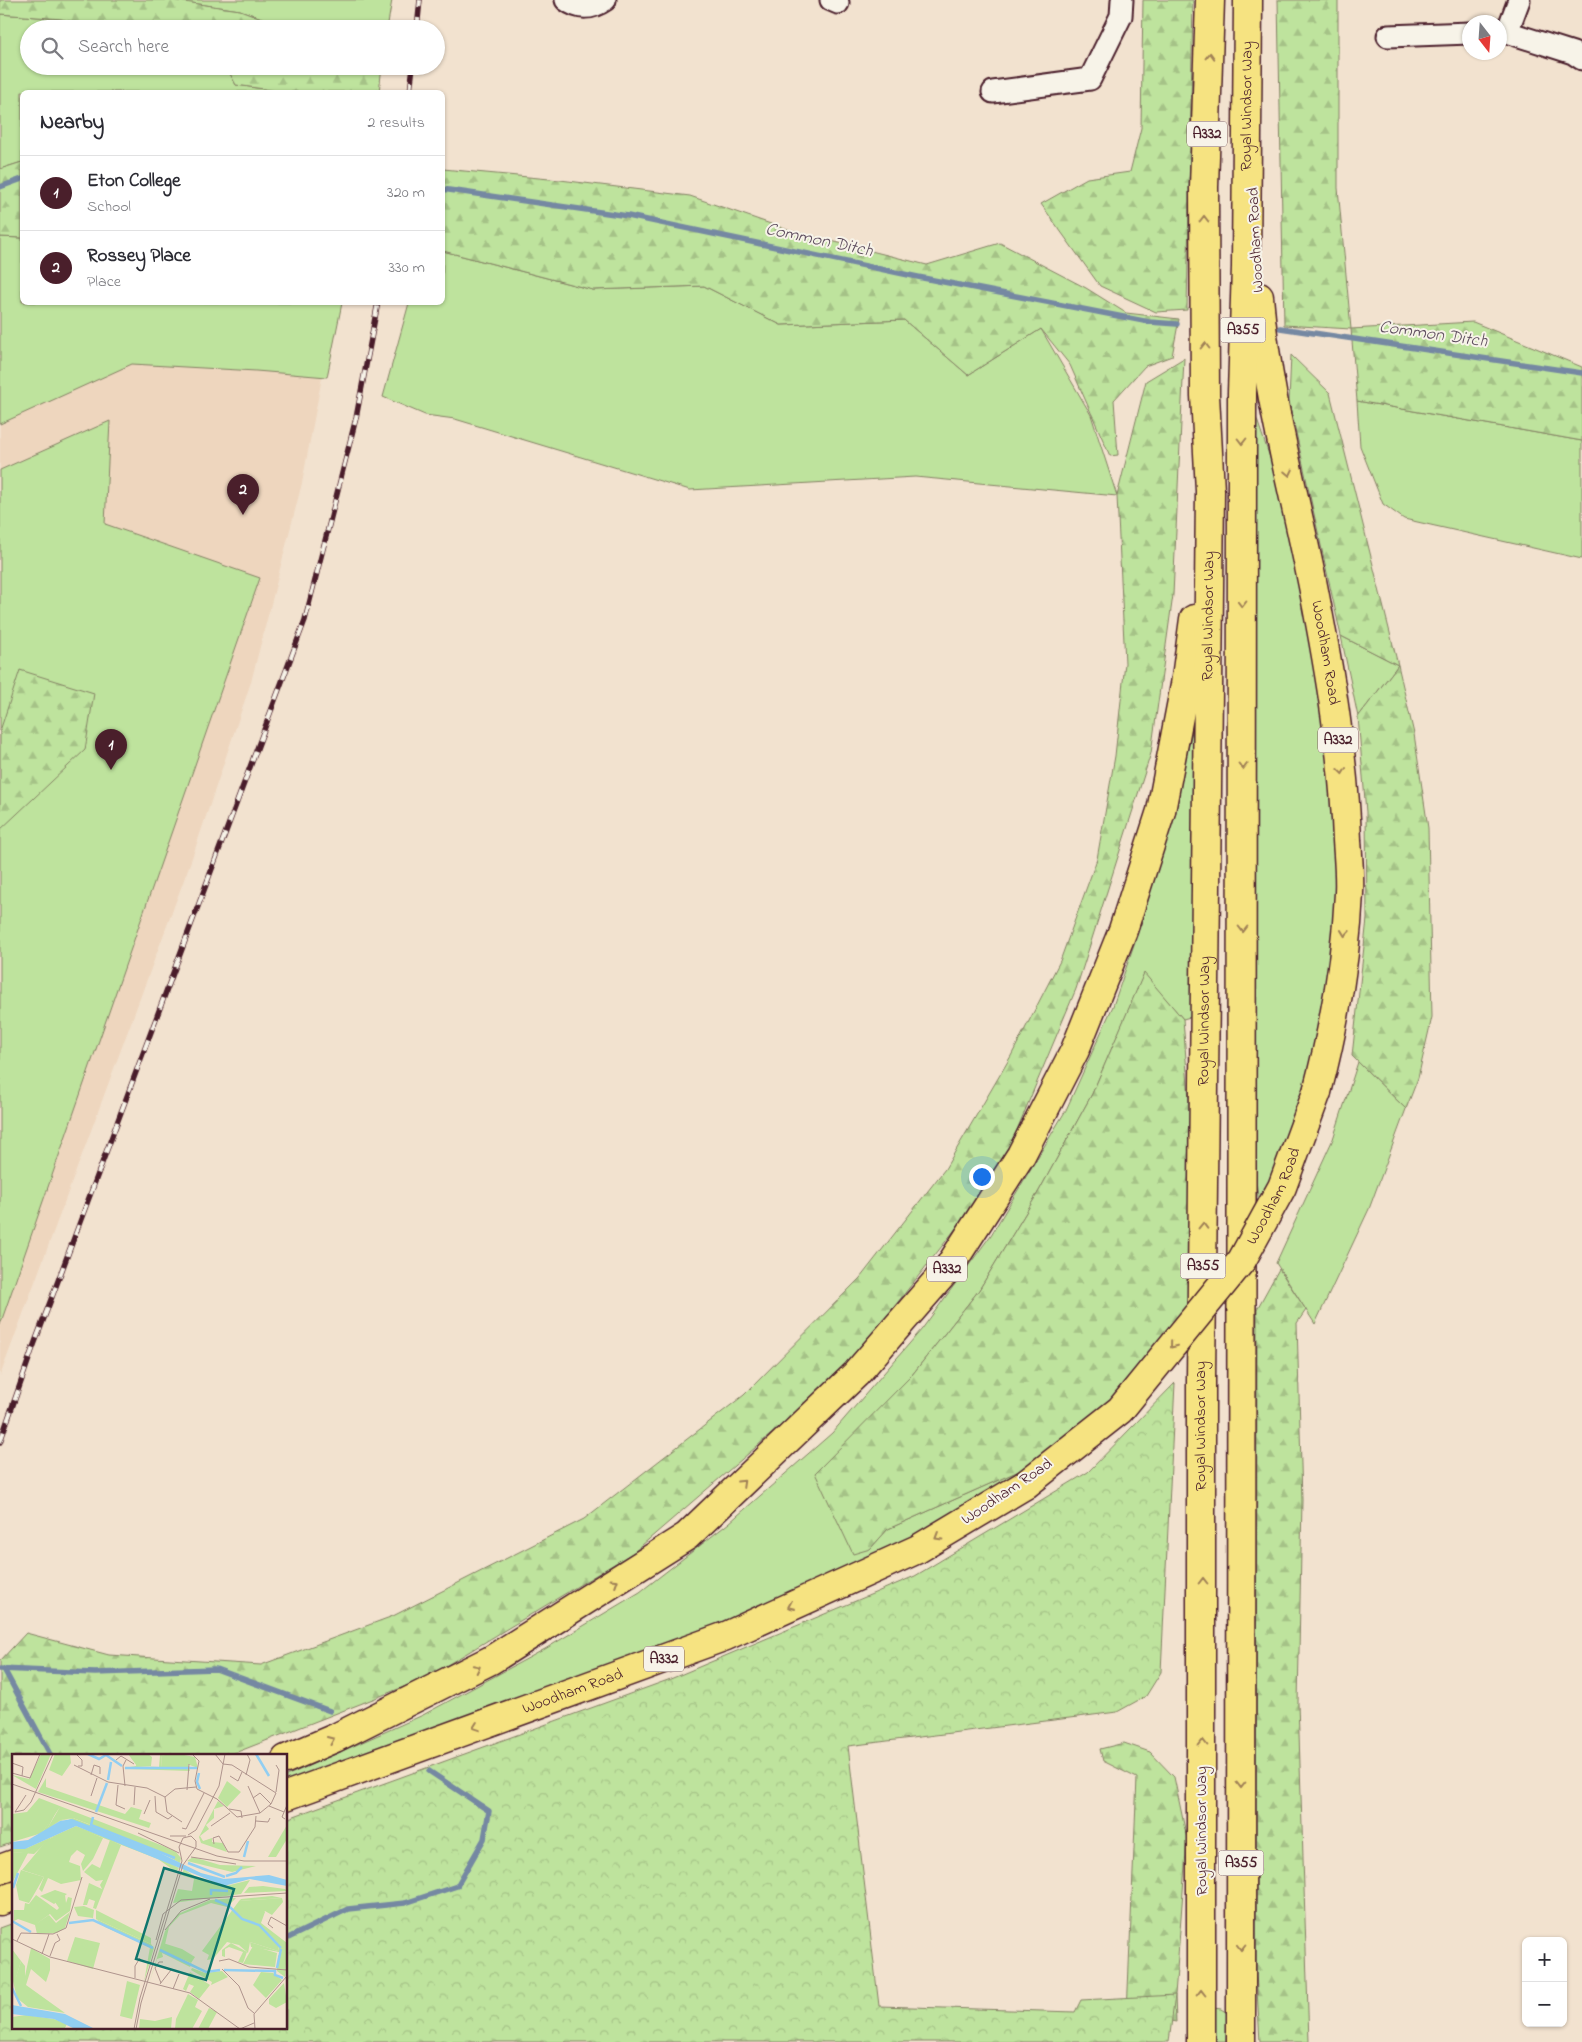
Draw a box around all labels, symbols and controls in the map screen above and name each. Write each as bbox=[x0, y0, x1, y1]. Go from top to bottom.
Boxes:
north arrow bbox=[1462, 15, 1507, 60]
search box bbox=[20, 20, 445, 75]
icon: search bbox=[38, 34, 66, 62]
text: Search here bbox=[78, 34, 169, 61]
street label: Royal Windsor Way bbox=[1235, 41, 1260, 171]
one-way arrow bbox=[1205, 52, 1215, 60]
text: Nearby bbox=[40, 108, 104, 138]
text: 2 results bbox=[367, 111, 425, 135]
road number: A332 bbox=[1187, 122, 1227, 146]
text: Eton College bbox=[87, 168, 181, 195]
text: 1 bbox=[53, 181, 59, 205]
text: 320 m bbox=[387, 181, 425, 205]
street label: Woodham Road bbox=[1241, 187, 1271, 293]
text: School bbox=[87, 195, 131, 219]
one-way arrow bbox=[1199, 214, 1210, 222]
water label: Common Ditch bbox=[763, 217, 875, 265]
text: Rossey Place bbox=[87, 243, 191, 270]
text: 2 bbox=[52, 256, 60, 280]
text: 330 m bbox=[388, 256, 425, 280]
text: Place bbox=[87, 270, 121, 294]
water label: Common Ditch bbox=[1377, 315, 1489, 356]
road number: A355 bbox=[1220, 318, 1266, 342]
one-way arrow bbox=[1200, 342, 1210, 350]
one-way arrow bbox=[1237, 438, 1247, 446]
one-way arrow bbox=[1283, 469, 1294, 477]
pin: 2 bbox=[227, 474, 259, 515]
street label: Royal Windsor Way bbox=[1196, 551, 1221, 681]
street label: Woodham Road bbox=[1304, 598, 1346, 707]
one-way arrow bbox=[1237, 600, 1248, 608]
road number: A332 bbox=[1318, 728, 1358, 752]
pin: 1 bbox=[95, 729, 127, 770]
one-way arrow bbox=[1238, 763, 1248, 771]
one-way arrow bbox=[1336, 767, 1347, 775]
one-way arrow bbox=[1238, 926, 1248, 933]
one-way arrow bbox=[1340, 929, 1351, 937]
street label: Royal Windsor Way bbox=[1192, 956, 1217, 1086]
street label: Woodham Road bbox=[1241, 1144, 1307, 1249]
your location bbox=[969, 1164, 995, 1190]
one-way arrow bbox=[1198, 1222, 1209, 1230]
road number: A355 bbox=[1180, 1254, 1226, 1278]
road number: A332 bbox=[927, 1256, 967, 1282]
one-way arrow bbox=[1170, 1339, 1178, 1348]
street label: Royal Windsor Way bbox=[1189, 1361, 1213, 1491]
street label: Woodham Road bbox=[957, 1453, 1057, 1531]
one-way arrow bbox=[737, 1480, 746, 1489]
one-way arrow bbox=[935, 1531, 944, 1541]
one-way arrow bbox=[1198, 1577, 1208, 1584]
one-way arrow bbox=[609, 1579, 618, 1588]
one-way arrow bbox=[787, 1600, 796, 1611]
road number: A332 bbox=[644, 1646, 684, 1672]
street label: Woodham Road bbox=[519, 1662, 626, 1721]
one-way arrow bbox=[471, 1664, 480, 1674]
one-way arrow bbox=[473, 1721, 481, 1731]
one-way arrow bbox=[326, 1735, 335, 1746]
one-way arrow bbox=[1198, 1739, 1208, 1747]
inset map bbox=[12, 1754, 288, 2030]
street label: Royal Windsor Way bbox=[1190, 1766, 1214, 1896]
one-way arrow bbox=[1236, 1782, 1246, 1789]
road number: A355 bbox=[1218, 1850, 1264, 1876]
map controls bbox=[1522, 1937, 1567, 2027]
button: + bbox=[1522, 1937, 1567, 1982]
one-way arrow bbox=[1236, 1944, 1246, 1952]
button: − bbox=[1522, 1982, 1567, 2027]
one-way arrow bbox=[1196, 1989, 1207, 1997]

